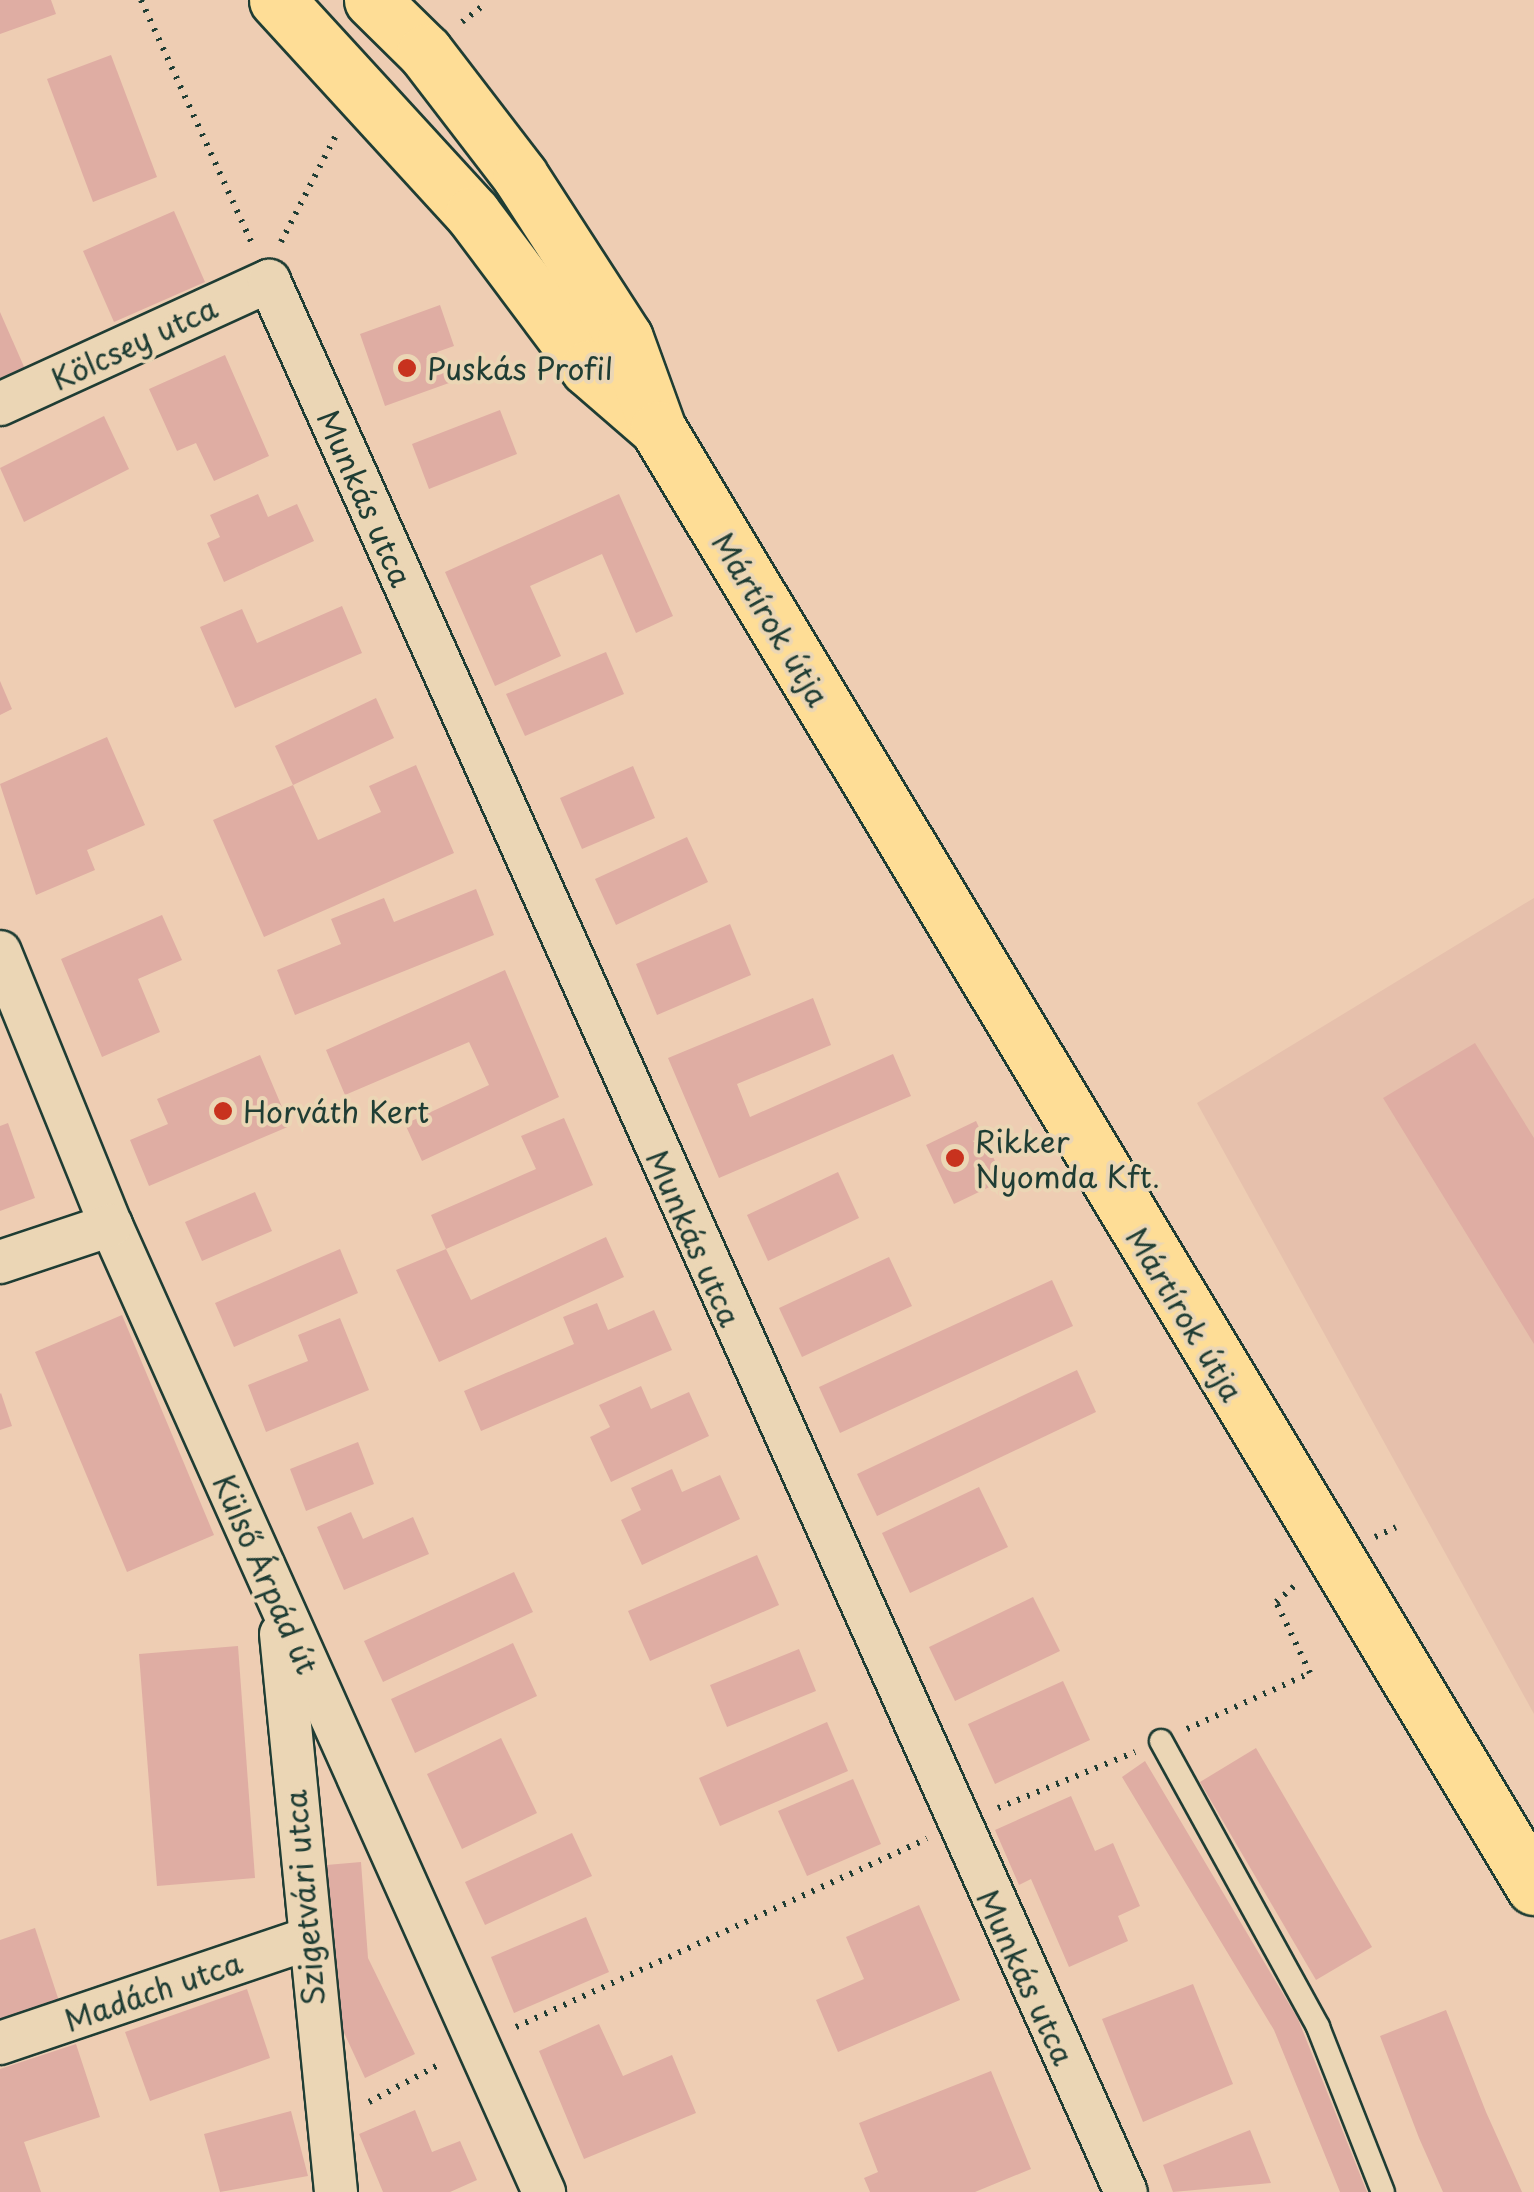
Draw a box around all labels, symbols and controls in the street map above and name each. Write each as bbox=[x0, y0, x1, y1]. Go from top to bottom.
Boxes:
street label: Kölcsey utca bbox=[45, 289, 223, 397]
place label: Puskás Profil bbox=[427, 350, 612, 386]
marker: Puskás Profil bbox=[396, 357, 418, 379]
street label: Munkás utca bbox=[310, 405, 420, 591]
street label: Mártírok útja bbox=[705, 525, 837, 713]
place label: Horváth Kert bbox=[243, 1093, 428, 1129]
marker: Horváth Kert bbox=[212, 1100, 234, 1122]
place label: Rikker Nyomda Kft. bbox=[975, 1123, 1158, 1194]
street label: Munkás utca bbox=[639, 1145, 749, 1331]
marker: Rikker Nyomda Kft. bbox=[944, 1147, 966, 1169]
street label: Mártírok útja bbox=[1119, 1220, 1251, 1408]
street label: Külső Árpád út bbox=[205, 1466, 327, 1682]
street label: Szigetvári utca bbox=[277, 1789, 331, 2007]
street label: Munkás utca bbox=[970, 1884, 1082, 2070]
street label: Madách utca bbox=[58, 1943, 248, 2039]

